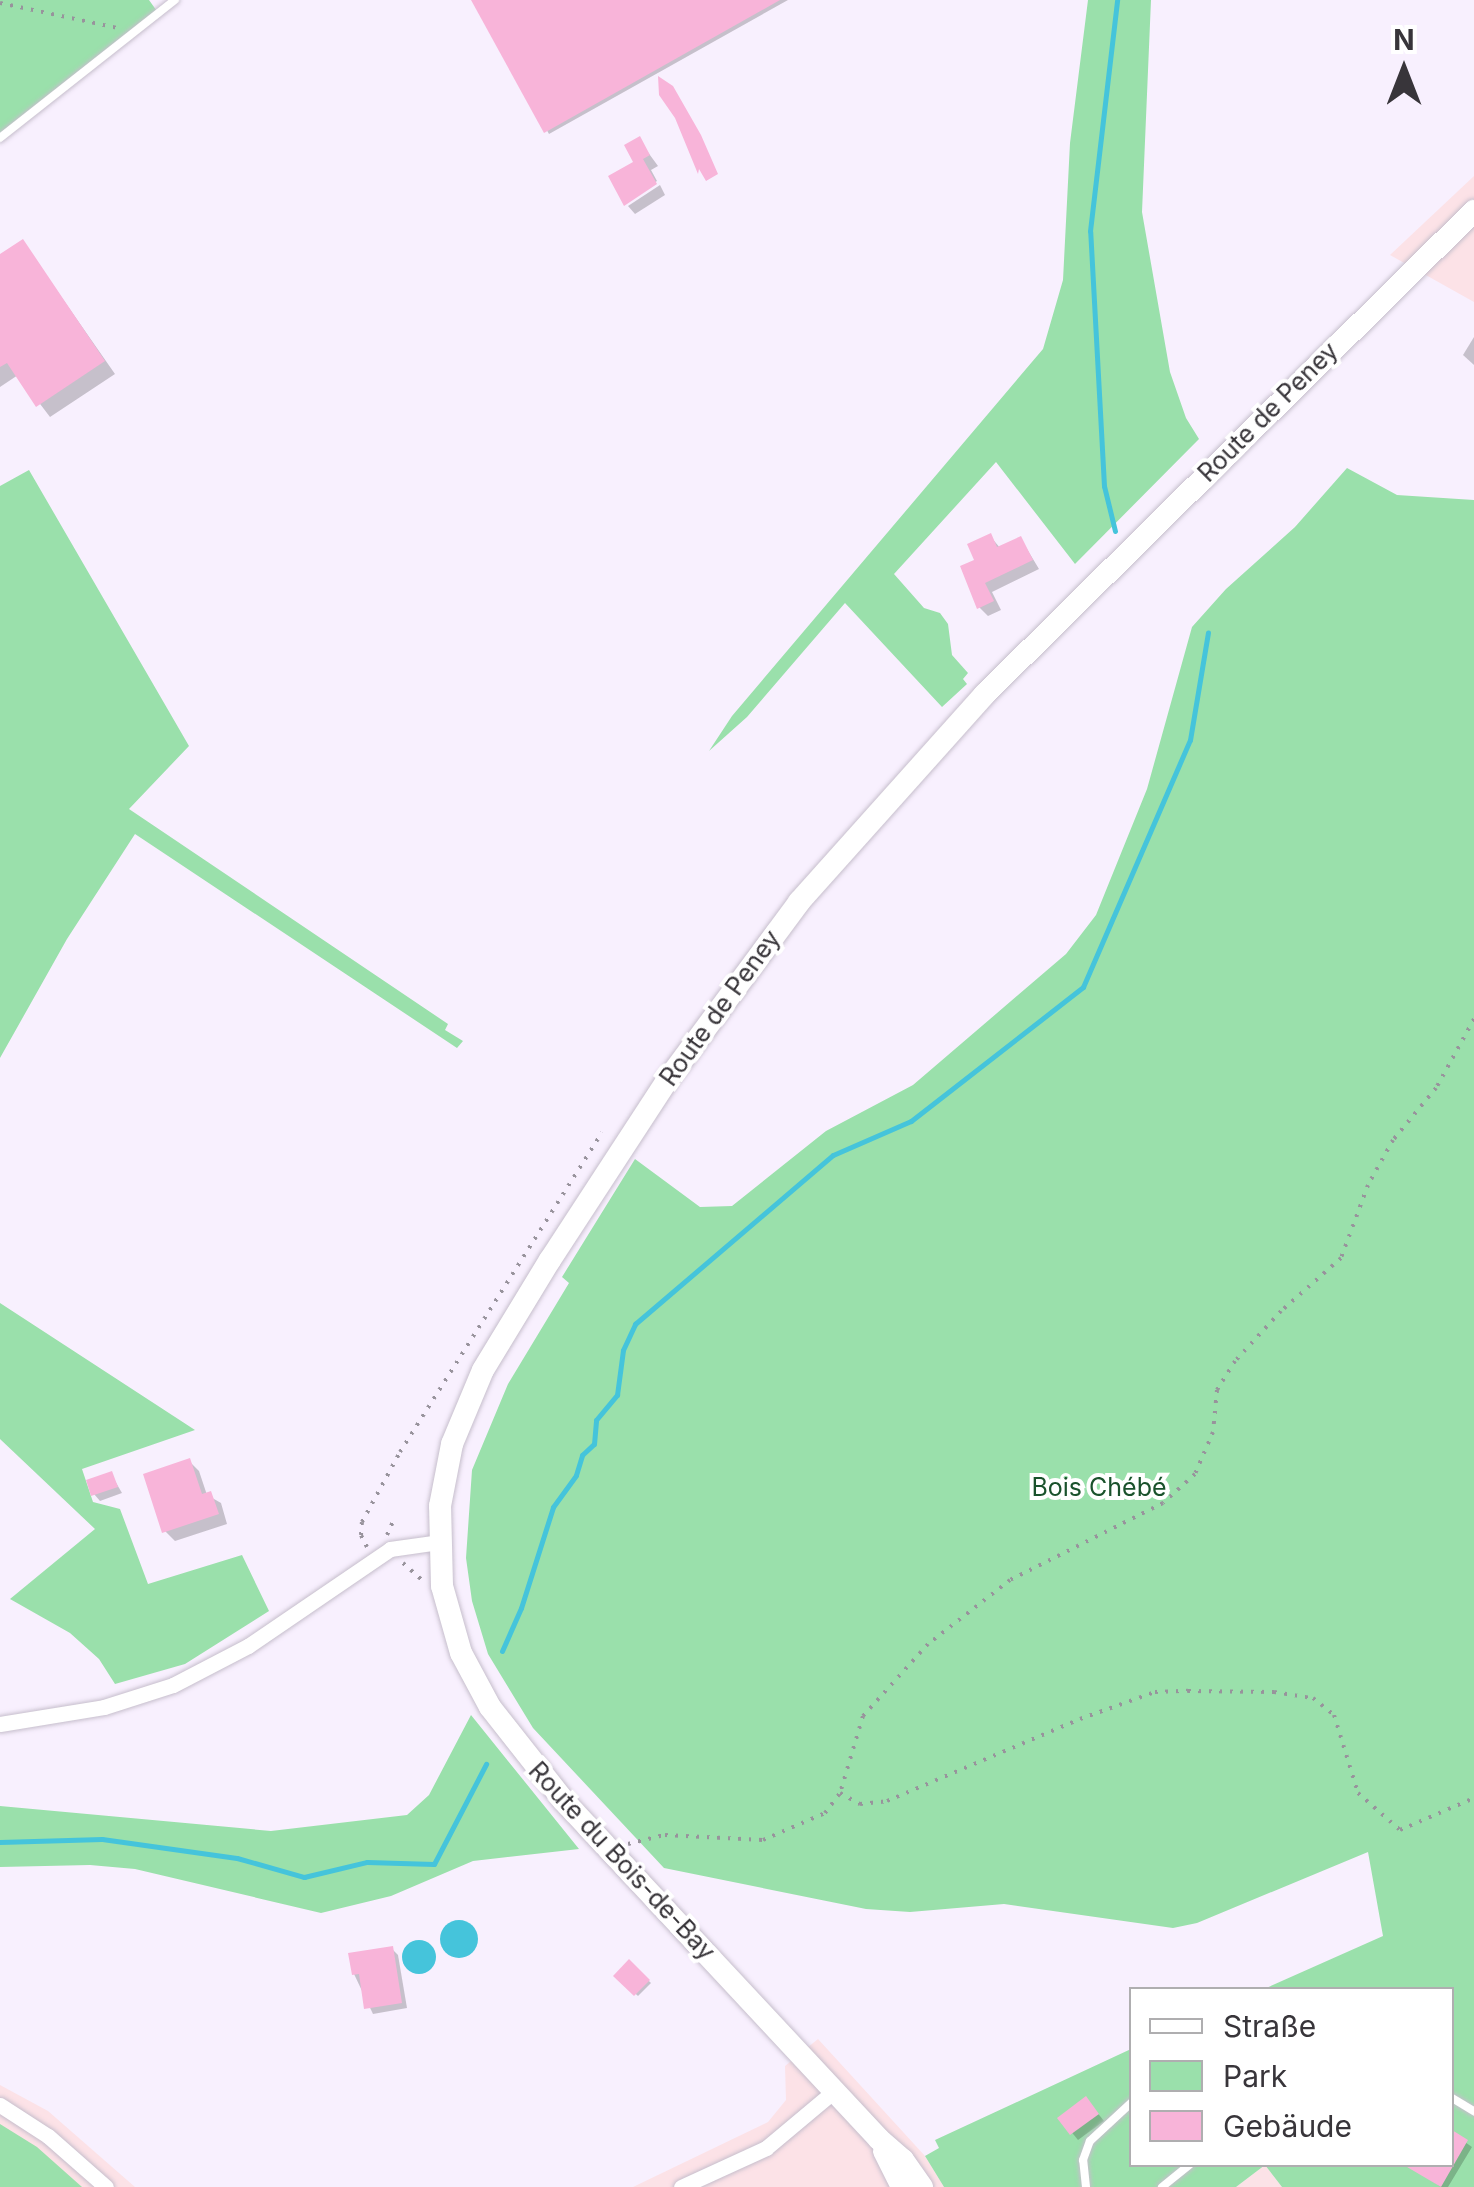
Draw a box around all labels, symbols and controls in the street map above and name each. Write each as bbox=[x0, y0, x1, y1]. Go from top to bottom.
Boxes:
north arrow bbox=[1354, 20, 1454, 120]
text: N bbox=[1393, 23, 1415, 57]
street label: Route de Peney bbox=[1192, 336, 1344, 488]
street label: Route de Peney bbox=[653, 924, 787, 1092]
park label: Bois Chébé bbox=[1031, 1472, 1167, 1502]
street label: Route du Bois-de-Bay bbox=[522, 1756, 722, 1966]
legend bbox=[1129, 1987, 1454, 2167]
text: Straße bbox=[1223, 2008, 1316, 2044]
text: Park bbox=[1223, 2058, 1287, 2094]
text: Gebäude bbox=[1223, 2108, 1352, 2144]

